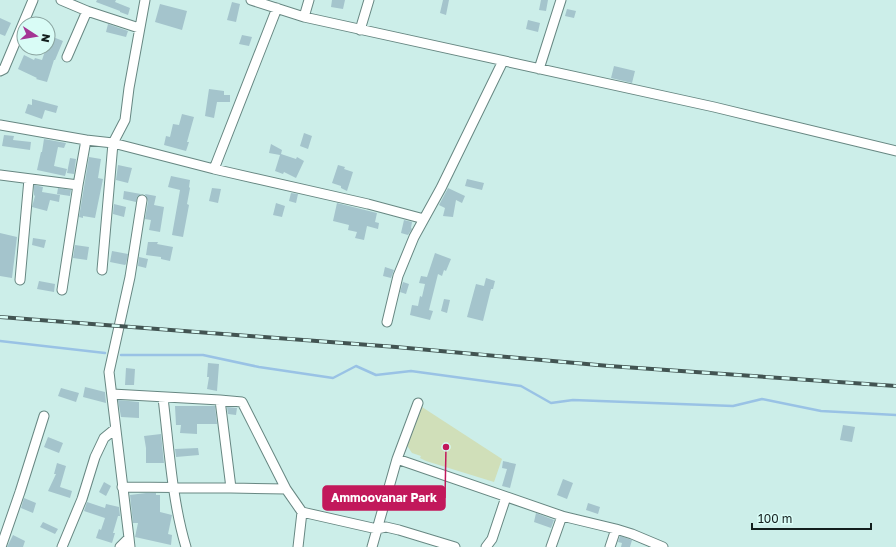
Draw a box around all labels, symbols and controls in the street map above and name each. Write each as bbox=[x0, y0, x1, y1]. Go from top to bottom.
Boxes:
north arrow bbox=[16, 16, 56, 56]
text: N bbox=[39, 33, 53, 44]
callout: Ammoovanar Park bbox=[323, 486, 445, 510]
text: Ammoovanar Park bbox=[331, 490, 437, 505]
scale bar bbox=[752, 505, 871, 531]
text: 100 m bbox=[758, 511, 792, 526]

